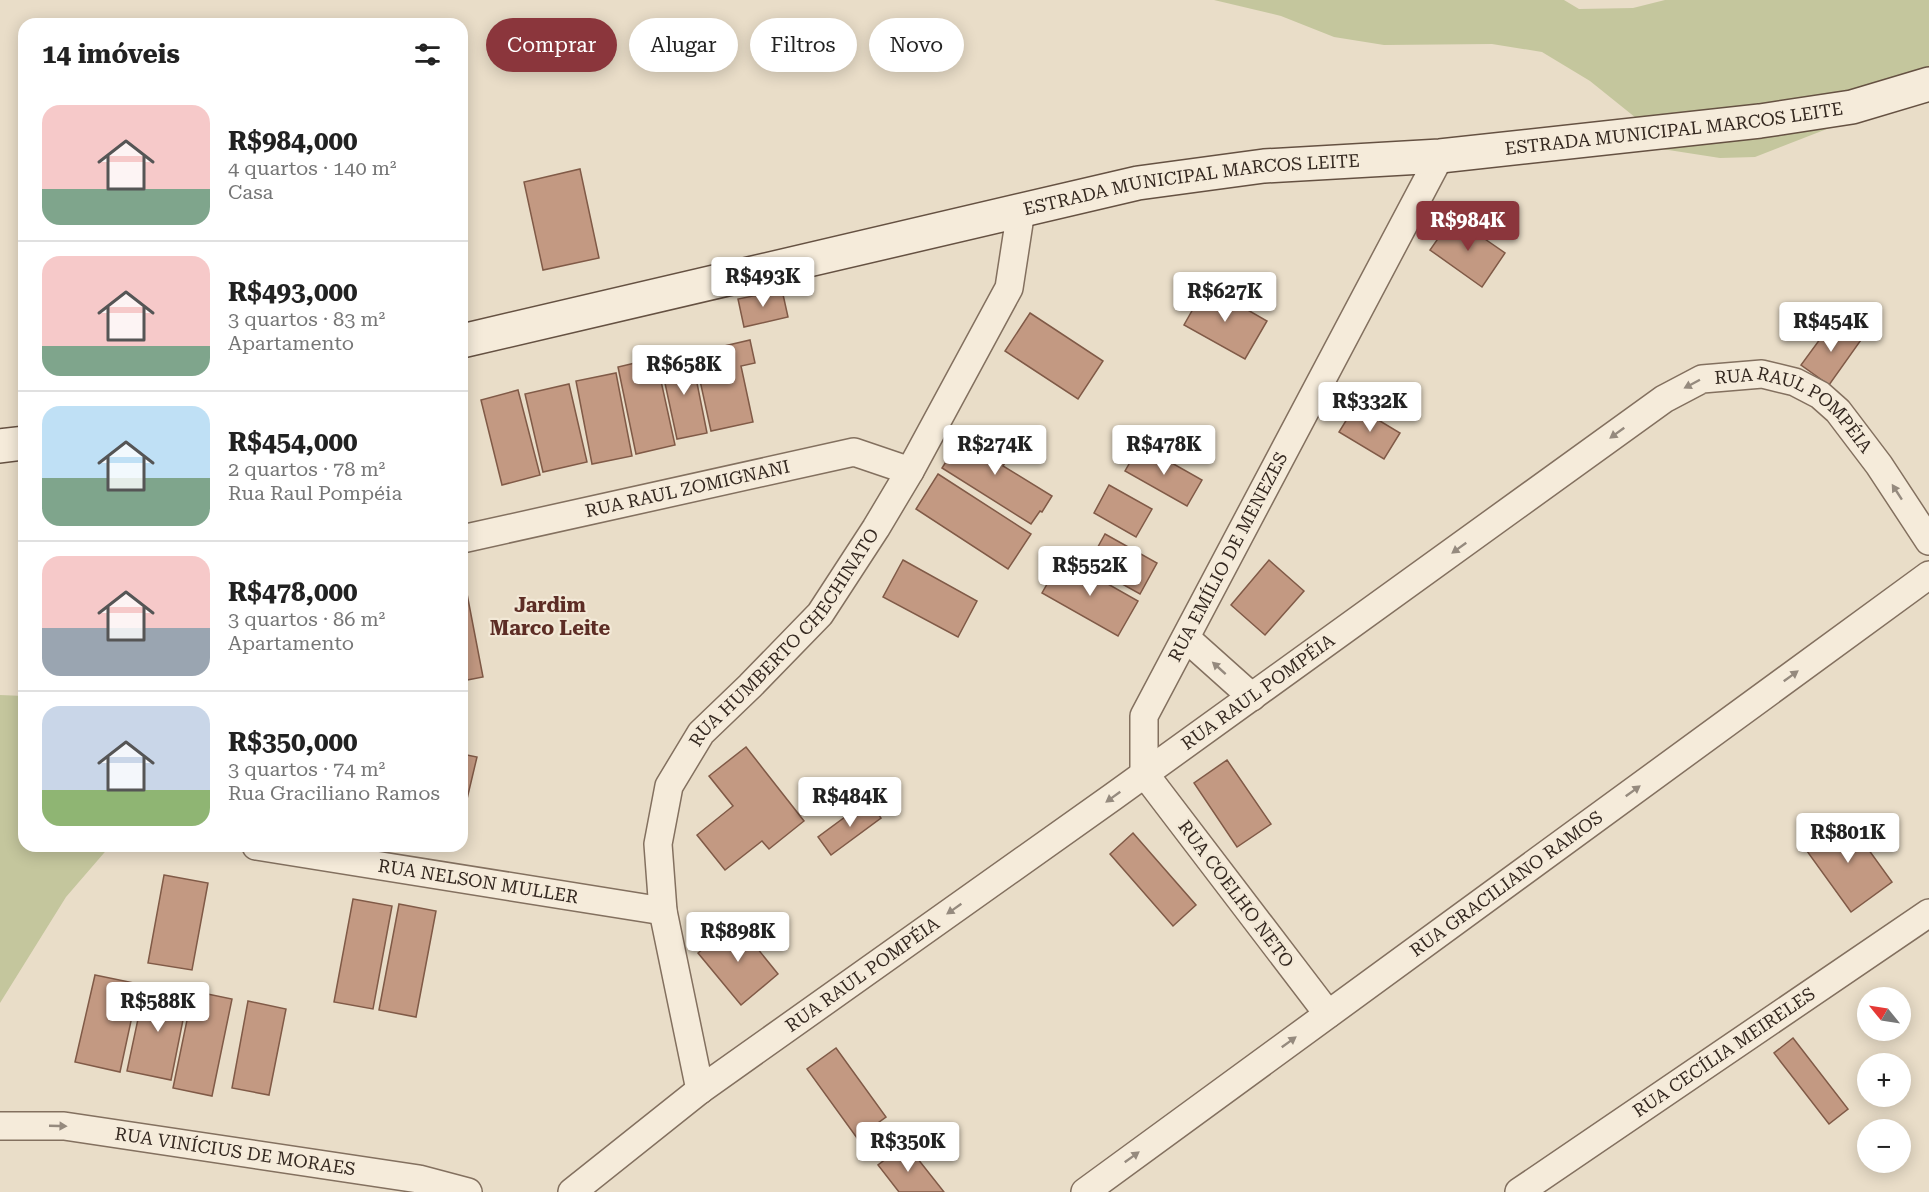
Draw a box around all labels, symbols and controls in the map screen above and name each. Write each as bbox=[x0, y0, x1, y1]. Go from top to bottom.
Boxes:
chip: Comprar bbox=[486, 18, 617, 72]
chip: Alugar bbox=[629, 18, 738, 72]
chip: Filtros bbox=[750, 18, 857, 72]
chip: Novo bbox=[869, 18, 964, 72]
icon: filters bbox=[411, 38, 444, 71]
text: 14 imóveis bbox=[42, 39, 180, 69]
street label: ESTRADA MUNICIPAL MARCOS LEITE bbox=[1504, 98, 1844, 159]
text: R$984,000 bbox=[228, 126, 358, 156]
icon: home bbox=[90, 129, 162, 201]
street label: ESTRADA MUNICIPAL MARCOS LEITE bbox=[1021, 150, 1360, 219]
text: 4 quartos · 140 m² bbox=[228, 156, 396, 180]
text: Casa bbox=[228, 180, 273, 204]
pin: R$984K bbox=[1419, 201, 1517, 252]
text: R$984K bbox=[1430, 208, 1506, 232]
pin: R$493K bbox=[714, 257, 812, 308]
text: R$493K bbox=[725, 264, 801, 288]
pin: R$627K bbox=[1176, 272, 1274, 323]
text: R$493,000 bbox=[228, 277, 358, 307]
text: R$627K bbox=[1187, 279, 1263, 303]
icon: home bbox=[90, 280, 162, 352]
pin: R$454K bbox=[1782, 302, 1880, 353]
text: 3 quartos · 83 m² bbox=[228, 307, 385, 331]
text: R$454K bbox=[1793, 309, 1869, 333]
text: Apartamento bbox=[228, 331, 354, 355]
pin: R$658K bbox=[635, 345, 733, 396]
text: R$658K bbox=[646, 352, 722, 376]
street label: RUA RAUL POMPÉIA bbox=[1713, 362, 1877, 457]
one-way arrow bbox=[1684, 379, 1701, 389]
pin: R$332K bbox=[1321, 382, 1419, 433]
text: R$332K bbox=[1332, 389, 1408, 413]
pin: R$274K bbox=[946, 425, 1044, 476]
pin: R$478K bbox=[1115, 425, 1213, 476]
text: R$454,000 bbox=[228, 427, 358, 457]
one-way arrow bbox=[1609, 427, 1624, 439]
icon: home bbox=[90, 430, 162, 502]
text: R$274K bbox=[957, 432, 1033, 456]
text: R$478K bbox=[1126, 432, 1202, 456]
street label: RUA EMÍLIO DE MENEZES bbox=[1164, 449, 1292, 665]
street label: RUA RAUL ZOMIGNANI bbox=[583, 456, 792, 521]
text: 2 quartos · 78 m² bbox=[228, 457, 385, 481]
text: Rua Raul Pompéia bbox=[228, 481, 402, 505]
one-way arrow bbox=[1892, 484, 1903, 500]
street label: RUA HUMBERTO CHECHINATO bbox=[684, 524, 883, 750]
one-way arrow bbox=[1451, 542, 1467, 554]
pin: R$552K bbox=[1041, 546, 1139, 597]
text: R$552K bbox=[1052, 553, 1128, 577]
text: R$478,000 bbox=[228, 577, 358, 607]
icon: home bbox=[90, 580, 162, 652]
district label: Jardim Marco Leite bbox=[490, 593, 610, 640]
text: 3 quartos · 86 m² bbox=[228, 607, 385, 631]
street label: RUA RAUL POMPÉIA bbox=[1177, 629, 1339, 754]
text: Apartamento bbox=[228, 631, 354, 655]
one-way arrow bbox=[1212, 662, 1227, 675]
one-way arrow bbox=[1782, 670, 1798, 682]
text: R$350,000 bbox=[228, 727, 358, 757]
icon: home bbox=[90, 730, 162, 802]
text: 3 quartos · 74 m² bbox=[228, 757, 385, 781]
pin: R$484K bbox=[801, 777, 899, 828]
text: Rua Graciliano Ramos bbox=[228, 781, 440, 805]
text: R$484K bbox=[812, 784, 888, 808]
one-way arrow bbox=[1625, 785, 1641, 797]
one-way arrow bbox=[1106, 790, 1121, 802]
street label: RUA GRACILIANO RAMOS bbox=[1406, 806, 1606, 961]
pin: R$801K bbox=[1799, 813, 1897, 864]
street label: RUA COELHO NETO bbox=[1174, 816, 1299, 971]
text: R$801K bbox=[1810, 820, 1886, 844]
street label: RUA NELSON MULLER bbox=[377, 855, 580, 907]
one-way arrow bbox=[947, 903, 962, 915]
pin: R$898K bbox=[689, 912, 787, 963]
street label: RUA RAUL POMPÉIA bbox=[781, 912, 944, 1036]
text: R$898K bbox=[700, 919, 776, 943]
pin: R$588K bbox=[109, 982, 207, 1033]
street label: RUA CECÍLIA MEIRELES bbox=[1629, 983, 1819, 1121]
north arrow bbox=[1857, 987, 1911, 1041]
map controls bbox=[1857, 987, 1911, 1173]
text: R$588K bbox=[120, 989, 196, 1013]
one-way arrow bbox=[1282, 1037, 1297, 1049]
button: + bbox=[1857, 1053, 1911, 1107]
button: − bbox=[1857, 1119, 1911, 1173]
one-way arrow bbox=[49, 1122, 68, 1131]
pin: R$350K bbox=[859, 1122, 957, 1173]
street label: RUA VINÍCIUS DE MORAES bbox=[113, 1123, 357, 1179]
text: R$350K bbox=[870, 1129, 946, 1153]
one-way arrow bbox=[1125, 1152, 1140, 1164]

